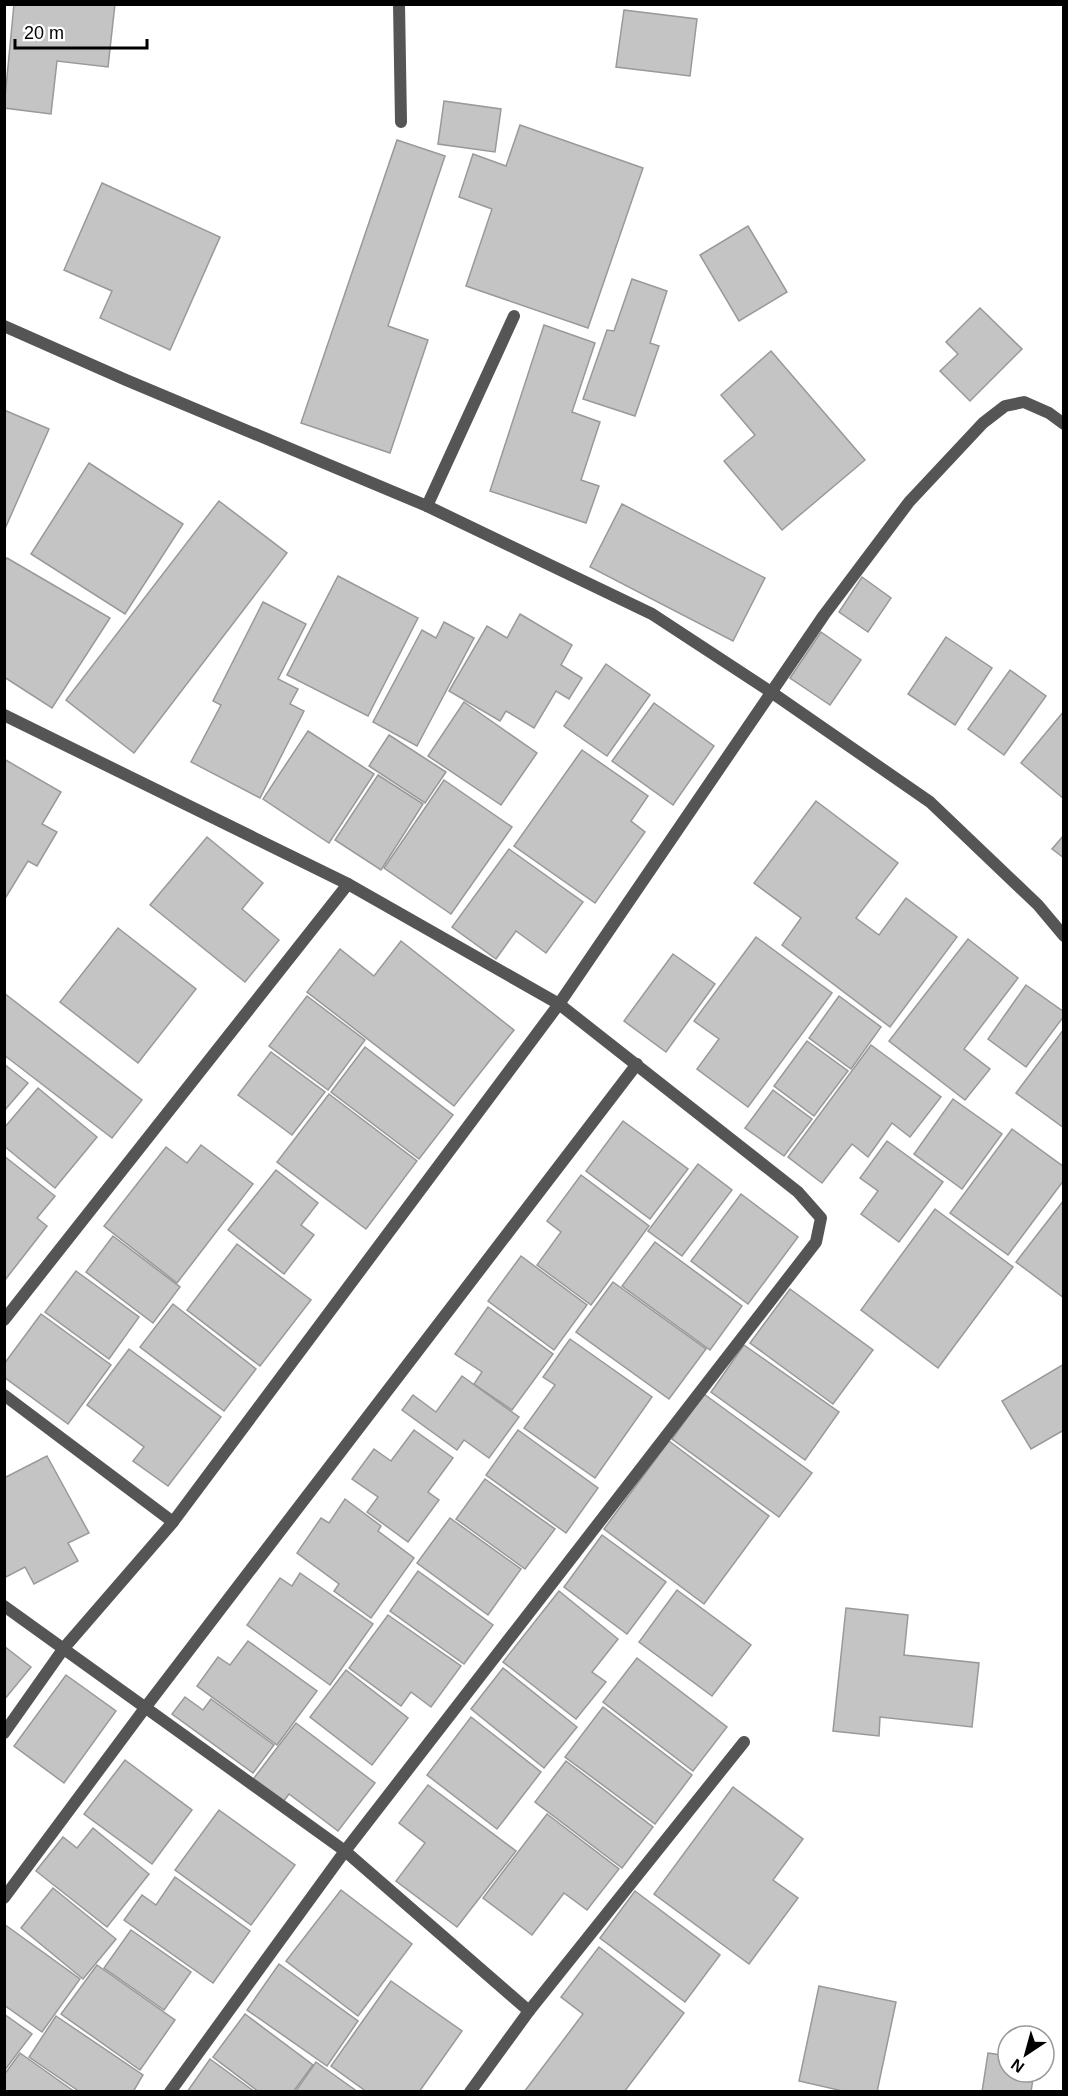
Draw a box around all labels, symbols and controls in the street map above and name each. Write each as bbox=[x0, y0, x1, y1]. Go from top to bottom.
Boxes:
scale bar bbox=[15, 12, 147, 50]
text: 20 m bbox=[24, 23, 64, 43]
north arrow bbox=[996, 2024, 1056, 2084]
text: N bbox=[1008, 2055, 1027, 2076]

